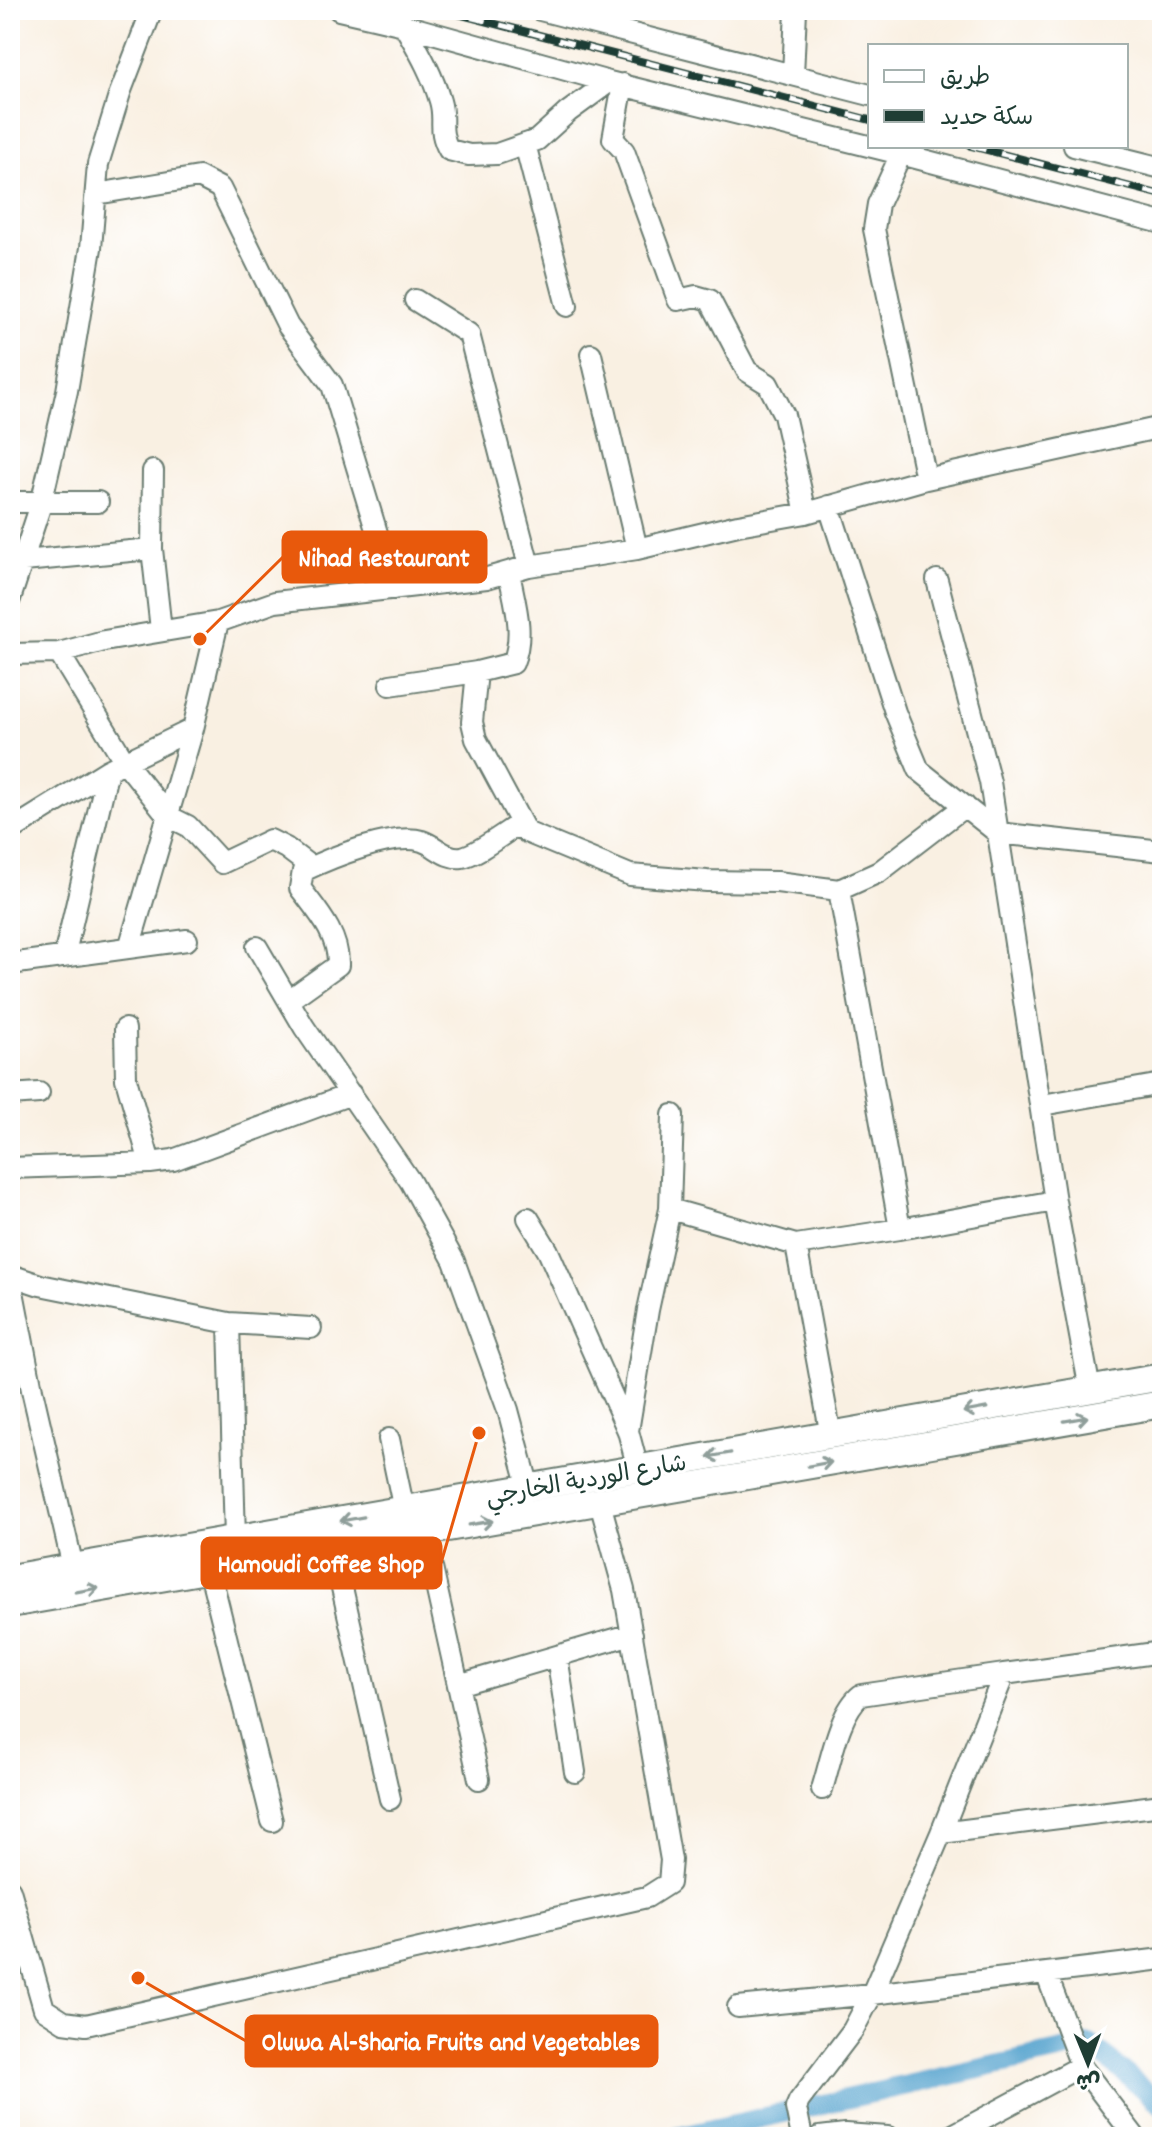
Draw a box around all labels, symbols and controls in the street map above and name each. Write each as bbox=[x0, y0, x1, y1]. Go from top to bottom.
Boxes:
legend bbox=[868, 44, 1128, 148]
text: طريق bbox=[940, 62, 990, 96]
text: سكة حديد bbox=[940, 102, 1033, 136]
callout: Nihad Restaurant bbox=[283, 532, 486, 582]
text: Nihad Restaurant bbox=[298, 542, 470, 579]
one-way arrow bbox=[963, 1404, 988, 1419]
one-way arrow bbox=[1063, 1410, 1088, 1425]
street label: شارع الوردية الخارجي bbox=[484, 1448, 690, 1517]
one-way arrow bbox=[707, 1449, 732, 1464]
one-way arrow bbox=[807, 1456, 832, 1471]
one-way arrow bbox=[340, 1512, 365, 1527]
one-way arrow bbox=[468, 1515, 493, 1530]
callout: Hamoudi Coffee Shop bbox=[202, 1538, 441, 1588]
text: Hamoudi Coffee Shop bbox=[218, 1548, 424, 1585]
one-way arrow bbox=[74, 1581, 99, 1596]
callout: Oluwa Al-Sharia Fruits and Vegetables bbox=[246, 2016, 657, 2066]
north arrow bbox=[1048, 2023, 1128, 2103]
text: Oluwa Al-Sharia Fruits and Vegetables bbox=[261, 2026, 641, 2063]
text: ش bbox=[1076, 2064, 1101, 2095]

